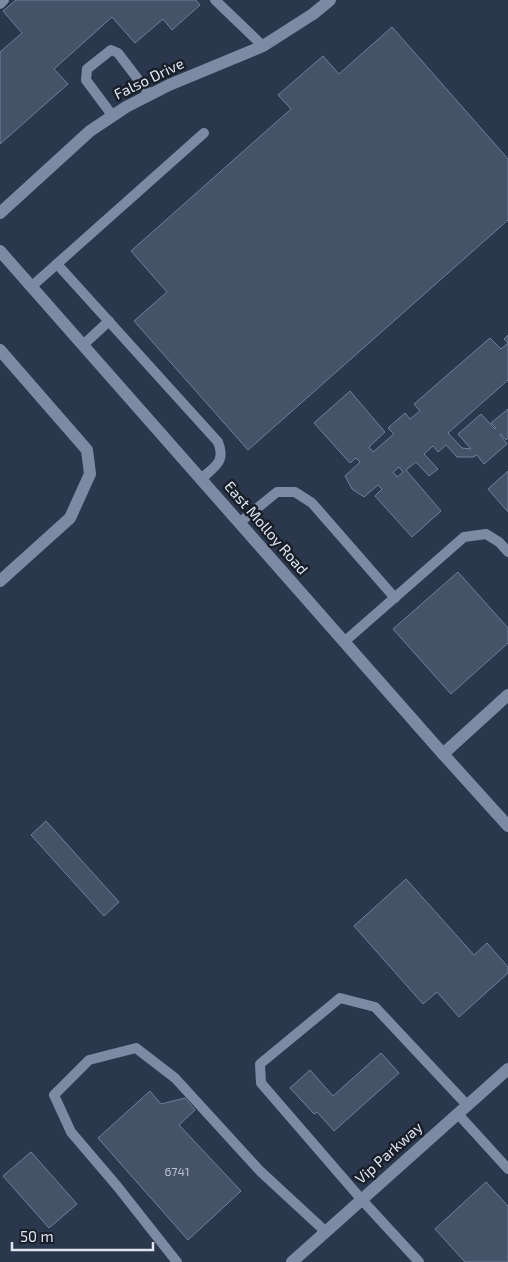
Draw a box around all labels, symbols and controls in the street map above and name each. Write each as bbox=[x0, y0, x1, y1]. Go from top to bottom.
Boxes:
street label: Falso Drive bbox=[111, 53, 186, 103]
street label: East Molloy Road bbox=[221, 477, 312, 578]
street label: Vip Parkway bbox=[351, 1117, 426, 1187]
house number: 6741 bbox=[164, 1164, 190, 1178]
scale bar bbox=[12, 1220, 154, 1252]
text: 50 m bbox=[20, 1227, 54, 1245]

